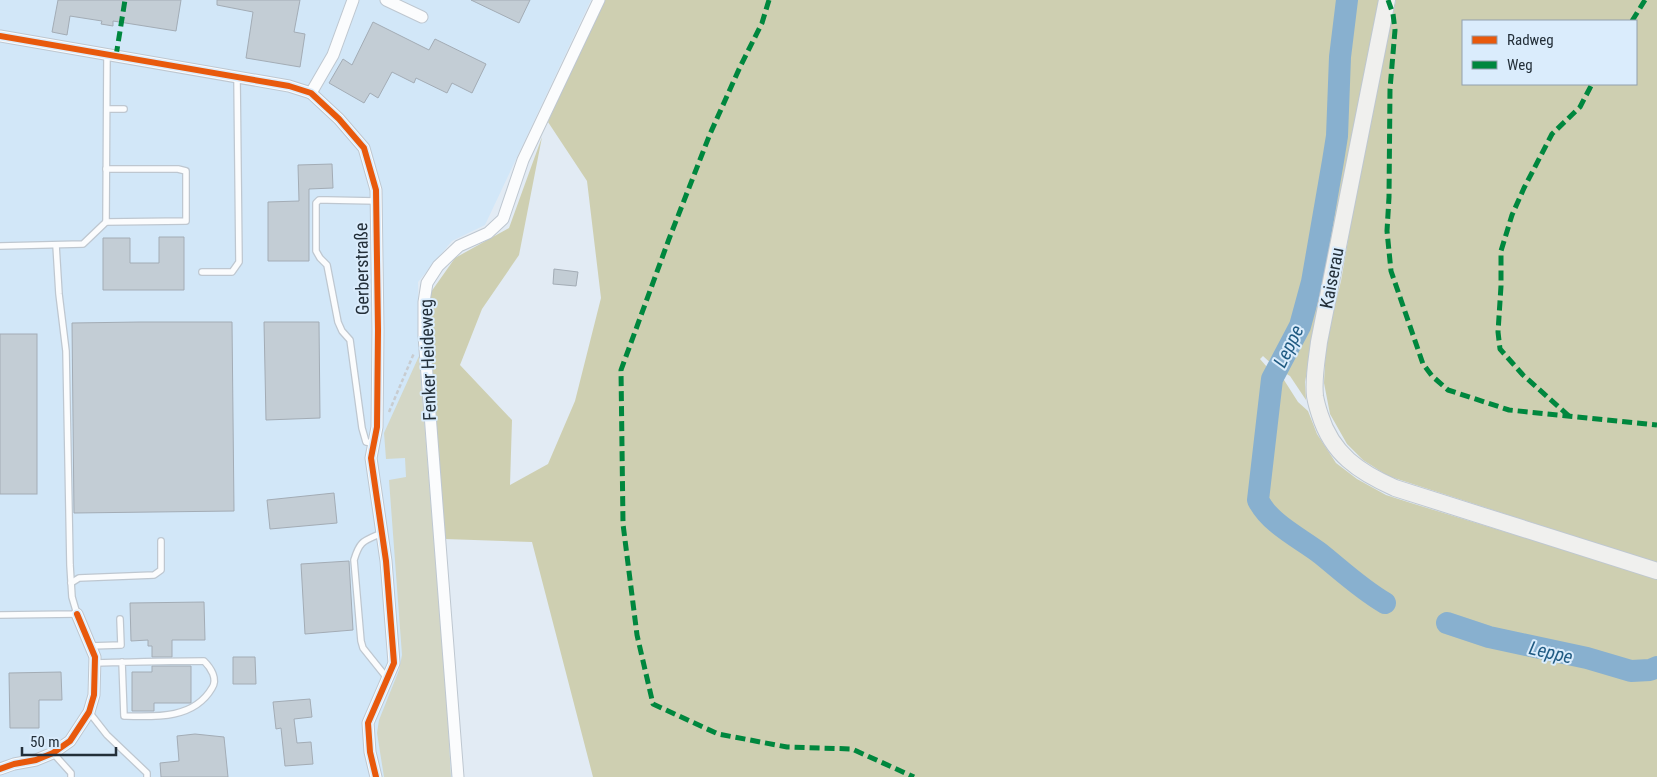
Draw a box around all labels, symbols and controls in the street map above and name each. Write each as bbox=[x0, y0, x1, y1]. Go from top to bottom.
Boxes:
legend bbox=[1462, 20, 1637, 85]
text: Radweg bbox=[1507, 31, 1554, 49]
text: Weg bbox=[1507, 56, 1533, 74]
street label: Gerberstraße bbox=[350, 223, 373, 315]
street label: Kaiserau bbox=[1315, 246, 1348, 310]
street label: Fenker Heideweg bbox=[415, 299, 440, 421]
water label: Leppe bbox=[1268, 321, 1308, 371]
water label: Leppe bbox=[1527, 636, 1575, 669]
scale bar bbox=[22, 724, 116, 756]
text: 50 m bbox=[30, 733, 60, 751]

